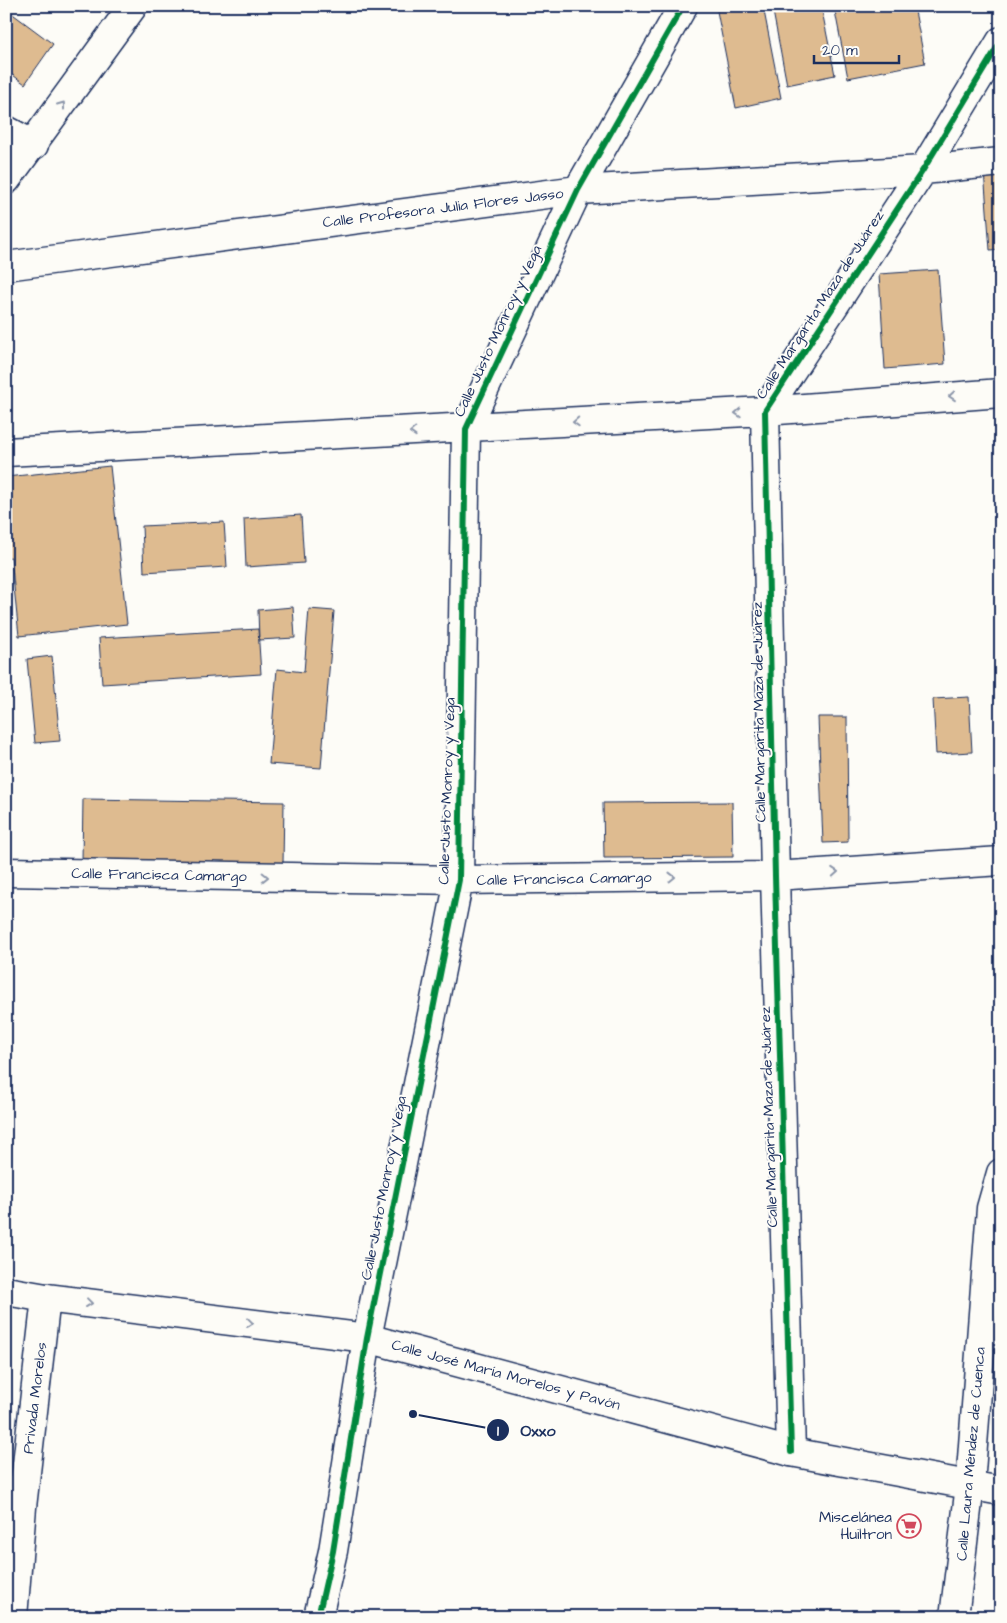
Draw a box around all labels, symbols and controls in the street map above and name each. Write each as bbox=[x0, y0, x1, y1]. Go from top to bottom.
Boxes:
scale bar bbox=[814, 32, 900, 64]
text: 20 m bbox=[822, 40, 858, 61]
one-way arrow bbox=[56, 101, 65, 111]
street label: Calle Profesora Julia Flores Jasso bbox=[321, 183, 565, 233]
street label: Calle Margarita Maza de Juárez bbox=[751, 206, 890, 404]
street label: Calle Justo Monroy y Vega bbox=[449, 241, 548, 421]
one-way arrow bbox=[948, 391, 956, 402]
one-way arrow bbox=[734, 407, 742, 418]
one-way arrow bbox=[571, 417, 579, 428]
one-way arrow bbox=[409, 426, 417, 437]
street label: Calle Margarita Maza de Juárez bbox=[747, 601, 772, 823]
street label: Calle Justo Monroy y Vega bbox=[433, 697, 462, 885]
street label: Calle Francisca Camargo bbox=[71, 863, 247, 888]
street label: Calle Francisca Camargo bbox=[476, 867, 652, 892]
one-way arrow bbox=[831, 867, 839, 878]
one-way arrow bbox=[262, 872, 269, 882]
one-way arrow bbox=[669, 872, 677, 883]
street label: Calle Margarita Maza de Juárez bbox=[755, 1006, 784, 1228]
street label: Calle Justo Monroy y Vega bbox=[356, 1094, 413, 1282]
one-way arrow bbox=[85, 1297, 93, 1308]
one-way arrow bbox=[247, 1317, 255, 1328]
street label: Calle José María Morelos y Pavón bbox=[389, 1334, 623, 1417]
street label: Privada Morelos bbox=[18, 1340, 52, 1455]
street label: Calle Laura Méndez de Cuenca bbox=[951, 1346, 991, 1562]
callout: Oxxo bbox=[486, 1415, 566, 1446]
text: Oxxo bbox=[521, 1420, 556, 1442]
text: 1 bbox=[497, 1421, 499, 1442]
place label: Miscelánea Huiltron bbox=[819, 1507, 892, 1545]
supermarket icon: Miscelánea Huiltron bbox=[896, 1513, 922, 1539]

